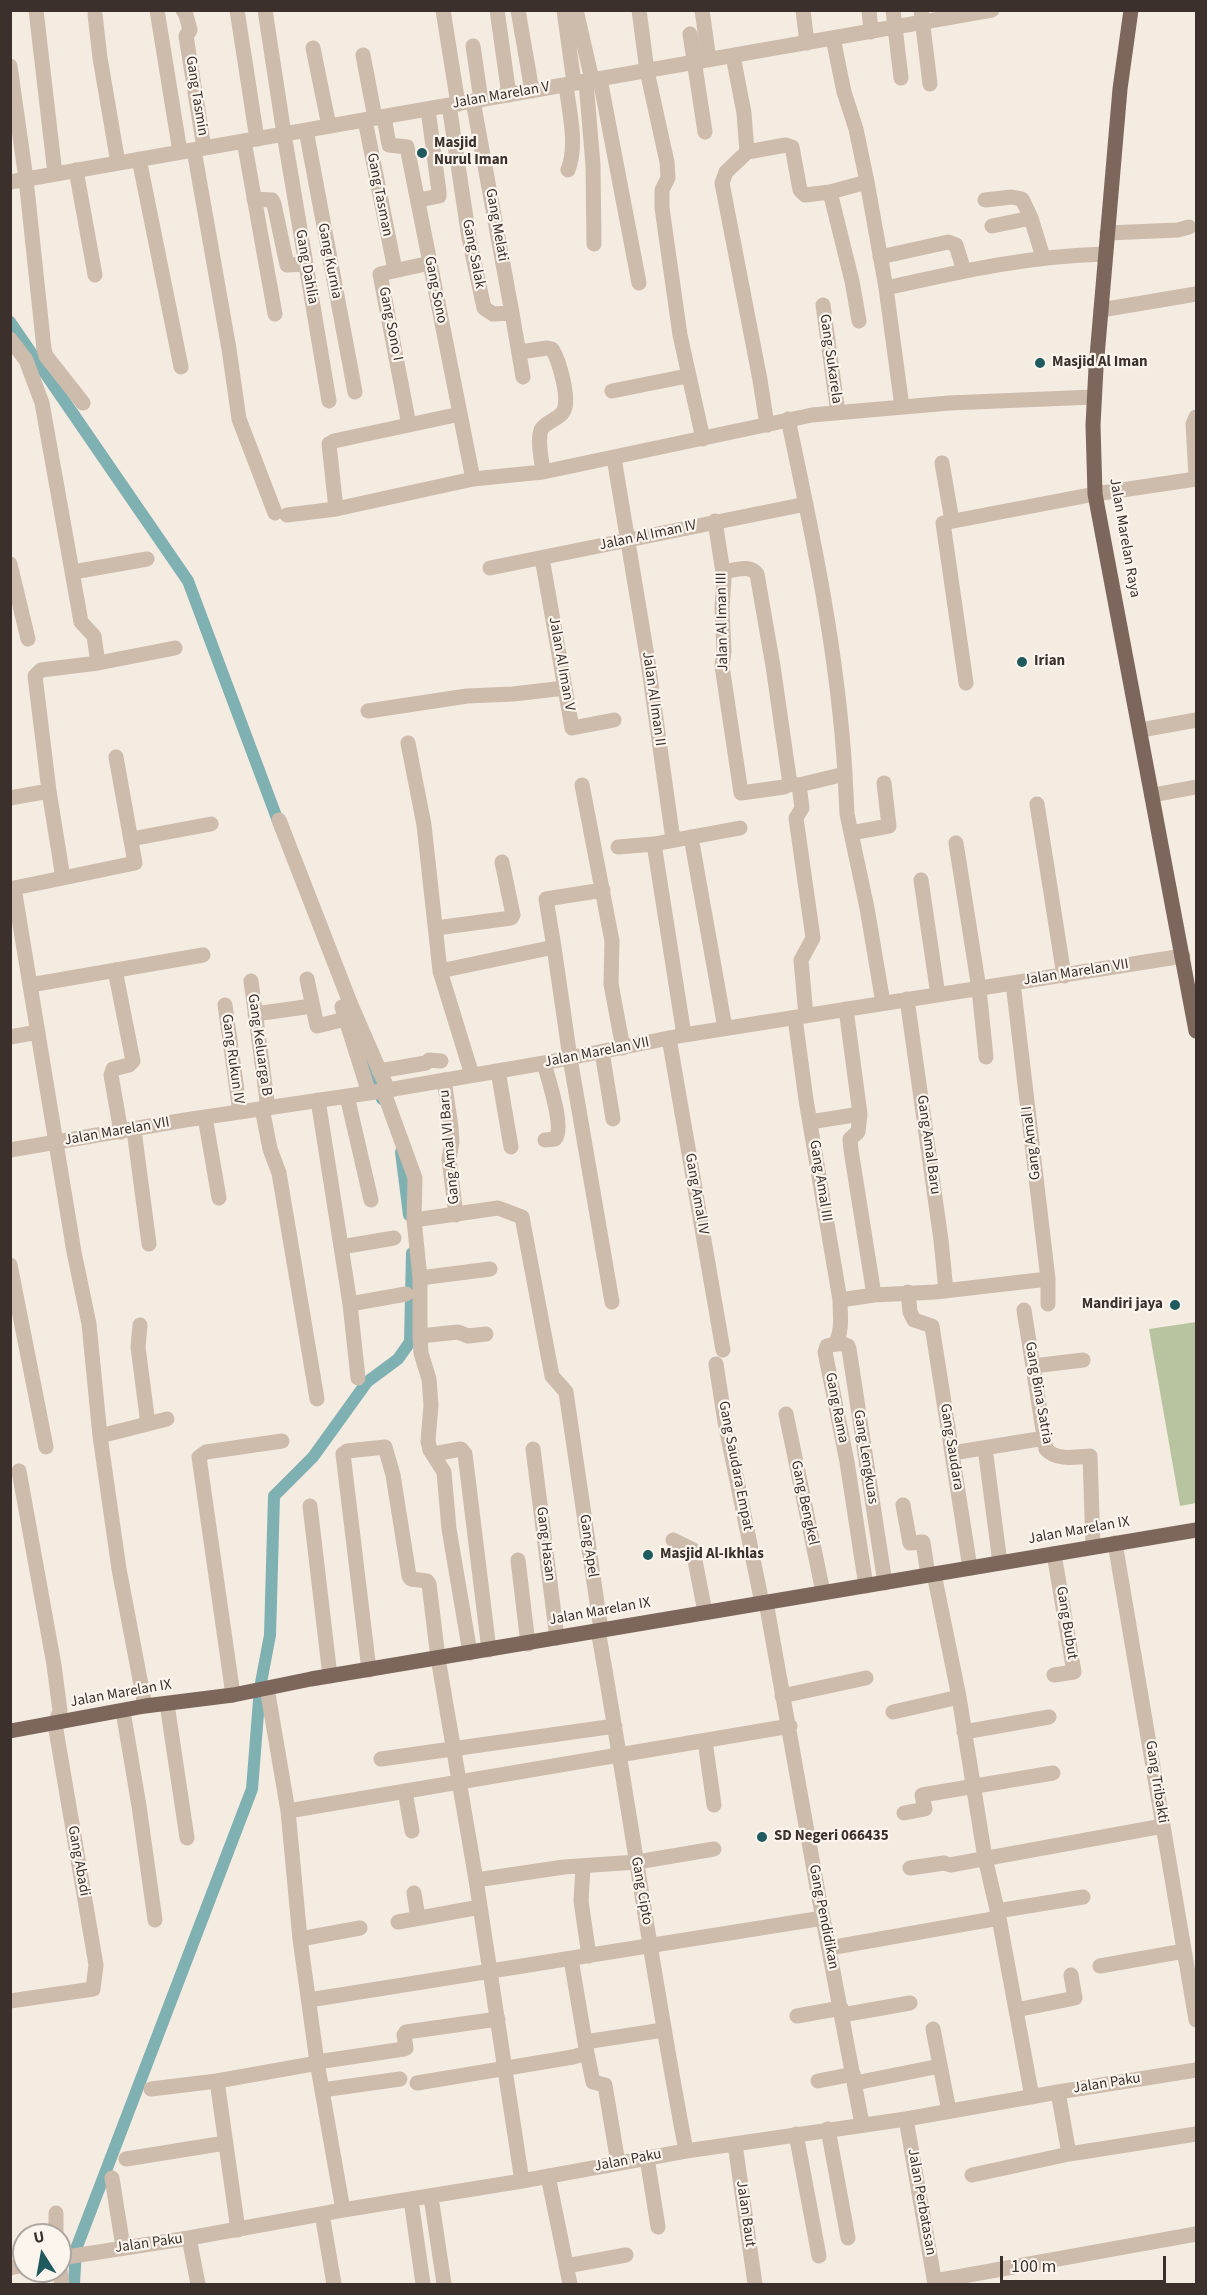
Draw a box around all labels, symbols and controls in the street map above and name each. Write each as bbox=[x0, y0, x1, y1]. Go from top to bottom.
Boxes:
street label: Gang Tasmin bbox=[181, 55, 211, 137]
street label: Jalan Marelan V bbox=[451, 79, 551, 113]
place label: Masjid Nurul Iman bbox=[434, 135, 508, 170]
marker: Masjid Nurul Iman bbox=[415, 146, 429, 160]
street label: Gang Tasman bbox=[362, 152, 396, 238]
street label: Gang Melati bbox=[481, 187, 511, 263]
street label: Gang Salak bbox=[457, 218, 489, 290]
street label: Gang Kurnia bbox=[313, 222, 345, 300]
street label: Gang Dahlia bbox=[291, 228, 321, 306]
street label: Gang Sono bbox=[420, 255, 450, 325]
street label: Gang Sono I bbox=[374, 285, 406, 363]
street label: Gang Sukarela bbox=[815, 313, 845, 405]
place label: Masjid Al Iman bbox=[1052, 354, 1148, 372]
marker: Masjid Al Iman bbox=[1033, 356, 1047, 370]
street label: Jalan Marelan Raya bbox=[1105, 477, 1143, 599]
street label: Jalan Al Iman IV bbox=[598, 517, 698, 555]
street label: Jalan Al Iman III bbox=[713, 572, 733, 672]
street label: Jalan Al Iman V bbox=[544, 616, 578, 712]
street label: Jalan Al Iman II bbox=[637, 651, 669, 747]
place label: Irian bbox=[1034, 653, 1065, 671]
marker: Irian bbox=[1015, 655, 1029, 669]
street label: Jalan Marelan VII bbox=[1022, 956, 1130, 990]
street label: Gang Keluarga B bbox=[243, 993, 275, 1097]
street label: Gang Rukun IV bbox=[217, 1013, 247, 1105]
street label: Jalan Marelan VII bbox=[543, 1034, 651, 1072]
street label: Gang Amal VI Baru bbox=[436, 1089, 464, 1205]
street label: Gang Amal Baru bbox=[912, 1094, 944, 1196]
street label: Gang Amal I bbox=[1019, 1105, 1045, 1181]
street label: Jalan Marelan VII bbox=[63, 1114, 171, 1150]
street label: Gang Amal III bbox=[805, 1139, 835, 1223]
street label: Gang Amal IV bbox=[680, 1152, 712, 1236]
place label: Mandiri jaya bbox=[1082, 1296, 1163, 1314]
marker: Mandiri jaya bbox=[1168, 1298, 1182, 1312]
street label: Gang Bina Satria bbox=[1020, 1340, 1056, 1446]
street label: Gang Rama bbox=[820, 1371, 852, 1445]
street label: Gang Saudara Empat bbox=[714, 1400, 756, 1532]
street label: Gang Saudara bbox=[935, 1402, 967, 1492]
street label: Gang Lengkuas bbox=[849, 1409, 881, 1505]
street label: Gang Bengkel bbox=[786, 1459, 822, 1547]
street label: Gang Hasan bbox=[531, 1506, 559, 1582]
street label: Gang Apel bbox=[575, 1513, 601, 1579]
street label: Jalan Marelan IX bbox=[1027, 1513, 1131, 1549]
place label: Masjid Al-Ikhlas bbox=[660, 1546, 764, 1564]
marker: Masjid Al-Ikhlas bbox=[641, 1548, 655, 1562]
street label: Gang Bubut bbox=[1051, 1585, 1081, 1661]
street label: Jalan Marelan IX bbox=[548, 1594, 652, 1630]
street label: Jalan Marelan IX bbox=[69, 1676, 173, 1712]
street label: Gang Tribakti bbox=[1141, 1739, 1171, 1825]
street label: Gang Abadi bbox=[63, 1824, 93, 1898]
place label: SD Negeri 066435 bbox=[774, 1828, 889, 1846]
marker: SD Negeri 066435 bbox=[755, 1830, 769, 1844]
street label: Gang Cipto bbox=[626, 1856, 656, 1926]
street label: Gang Pendidikan bbox=[804, 1863, 842, 1971]
street label: Jalan Paku bbox=[1072, 2070, 1142, 2098]
street label: Jalan Paku bbox=[593, 2146, 663, 2176]
street label: Jalan Perbatasan bbox=[903, 2147, 939, 2257]
street label: Jalan Baut bbox=[731, 2180, 759, 2248]
north arrow bbox=[12, 2223, 72, 2283]
text: U bbox=[32, 2225, 46, 2249]
street label: Jalan Paku bbox=[114, 2230, 184, 2258]
scale bar bbox=[1003, 2244, 1170, 2282]
text: 100 m bbox=[1011, 2254, 1056, 2279]

